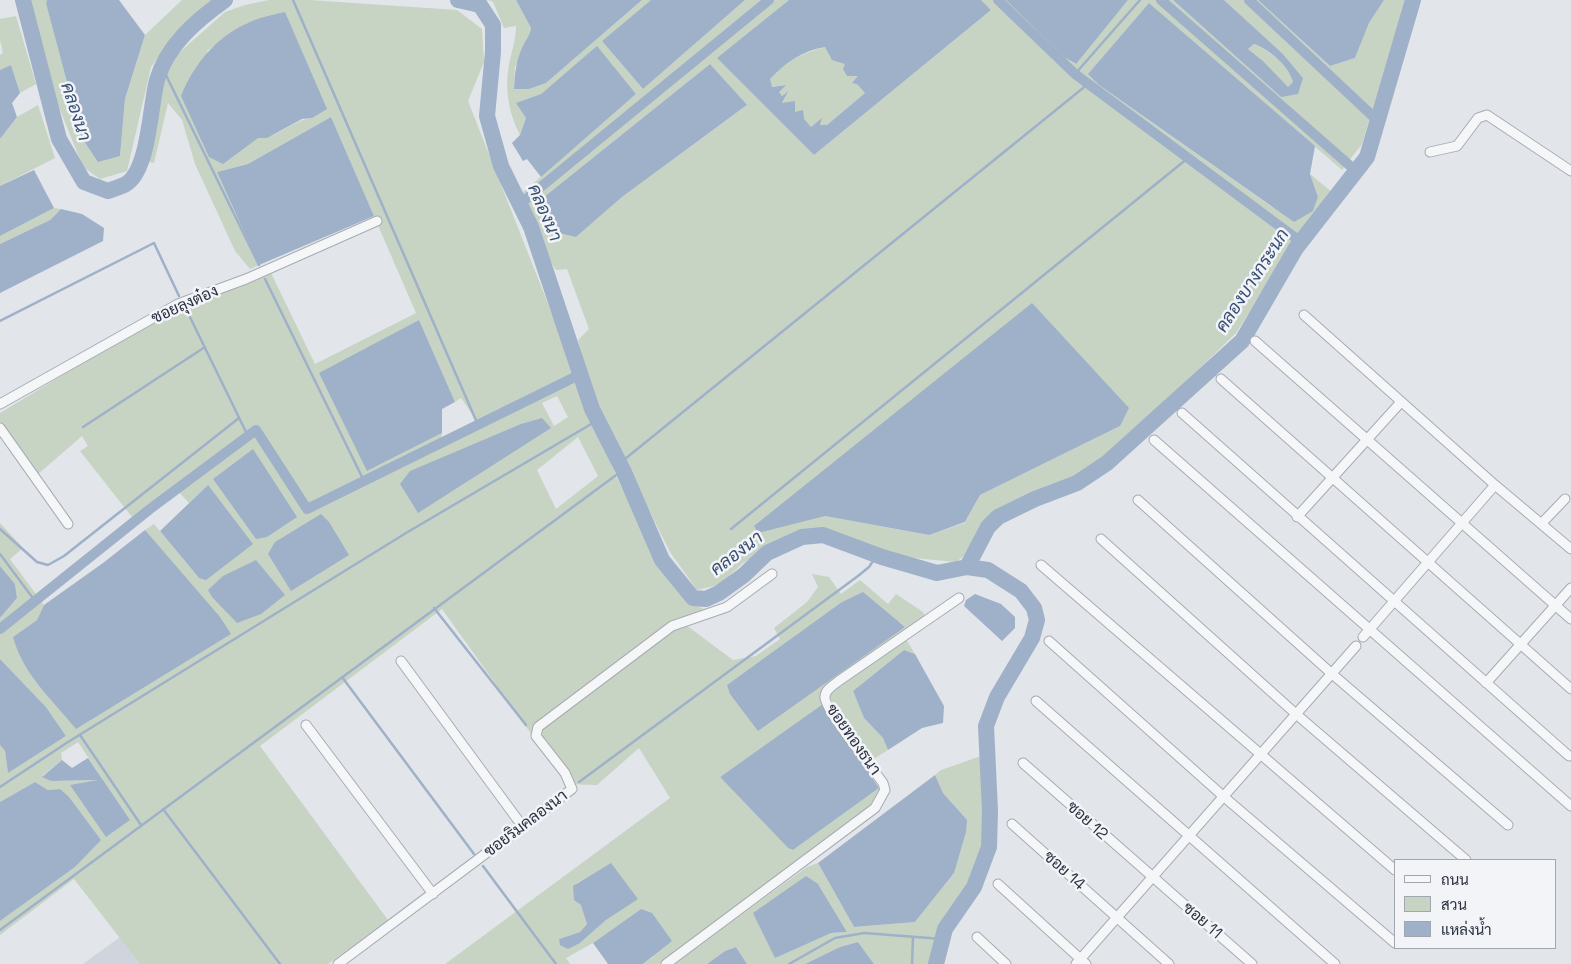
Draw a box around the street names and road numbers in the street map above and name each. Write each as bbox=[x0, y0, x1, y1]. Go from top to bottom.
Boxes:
street label: ซอยลุงต๋อง bbox=[149, 282, 221, 328]
street label: ซอยทองธนา bbox=[822, 701, 884, 779]
street label: ซอยริมคลองนา bbox=[480, 786, 572, 862]
street label: ซอย 12 bbox=[1062, 798, 1112, 844]
street label: ซอย 14 bbox=[1039, 847, 1089, 895]
street label: ซอย 11 bbox=[1178, 899, 1226, 943]

